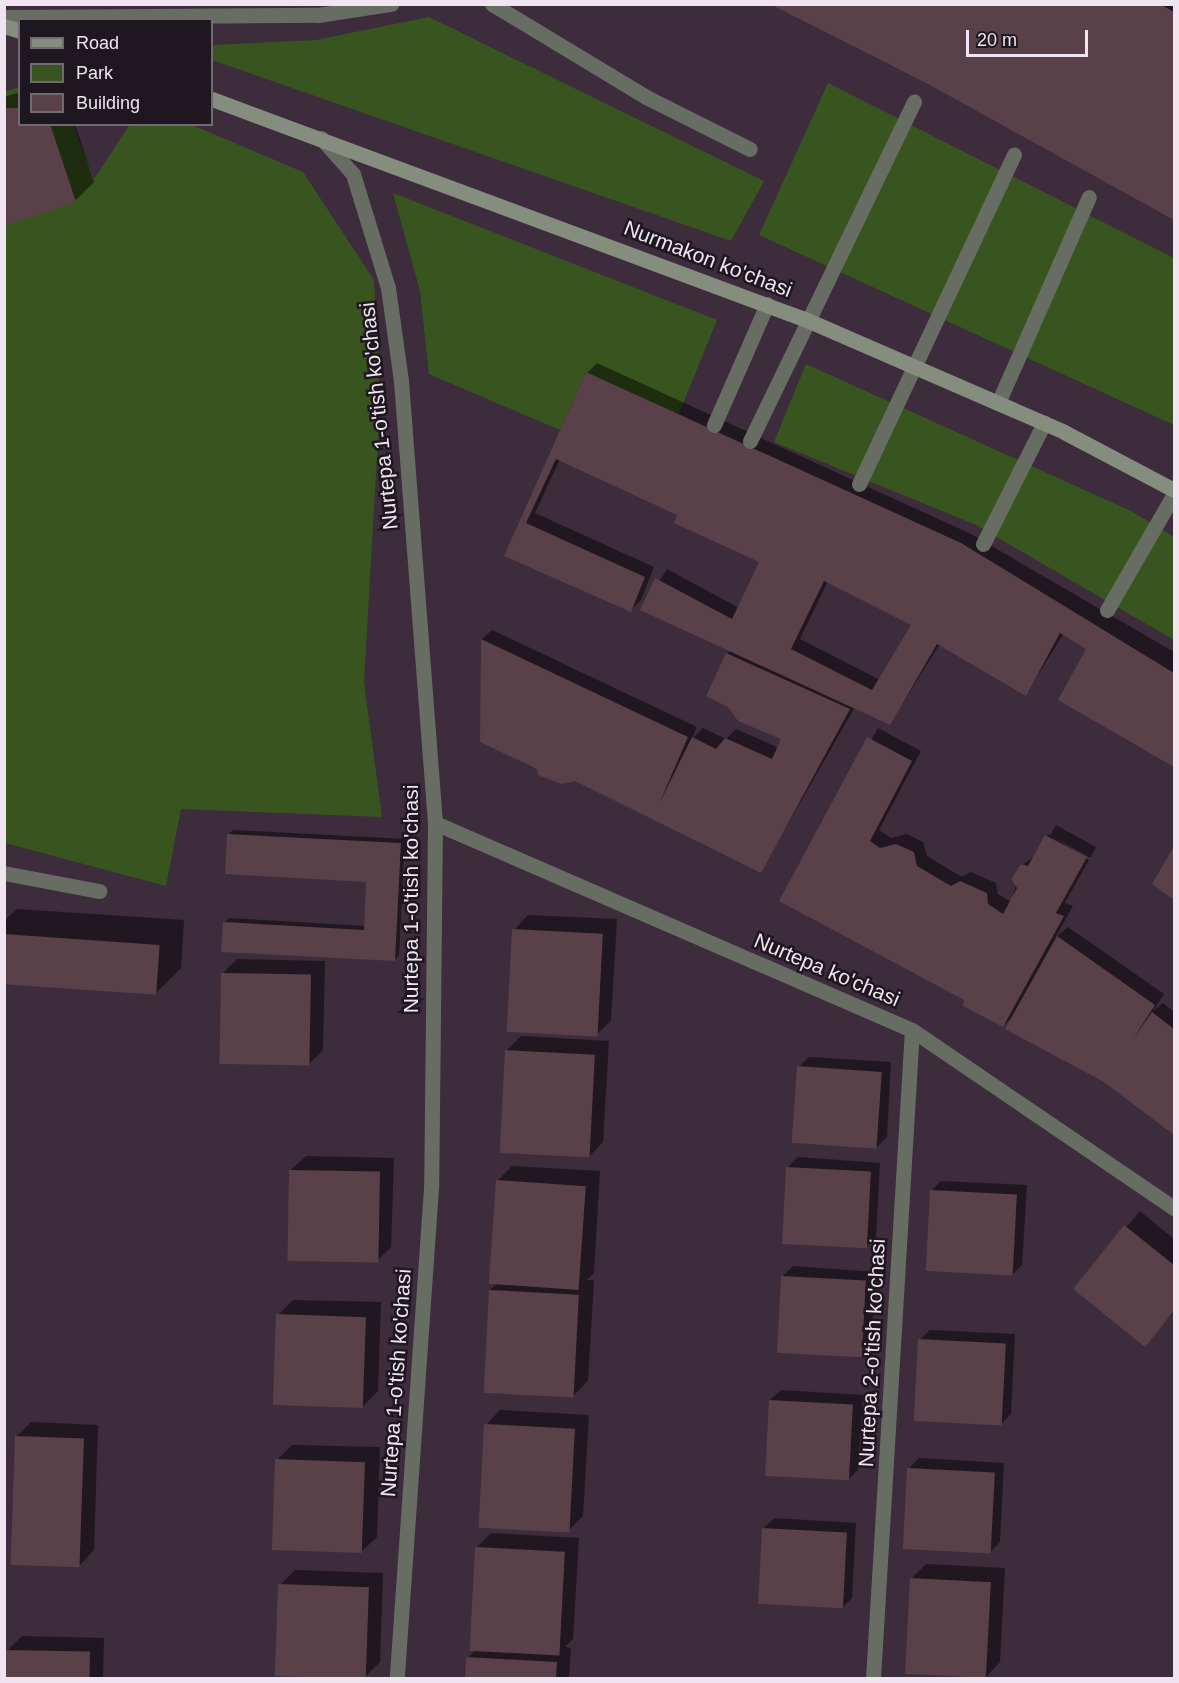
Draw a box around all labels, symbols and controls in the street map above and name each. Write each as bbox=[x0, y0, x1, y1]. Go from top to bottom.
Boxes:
legend bbox=[18, 18, 213, 126]
scale bar bbox=[969, 18, 1090, 56]
text: 20 m bbox=[977, 30, 1017, 50]
text: Road bbox=[76, 33, 119, 53]
text: Park bbox=[76, 63, 113, 83]
text: Building bbox=[76, 93, 140, 113]
street label: Nurmakon ko'chasi bbox=[620, 215, 796, 303]
street label: Nurtepa 1-o'tish ko'chasi bbox=[355, 301, 403, 531]
street label: Nurtepa 1-o'tish ko'chasi bbox=[398, 785, 424, 1013]
street label: Nurtepa ko'chasi bbox=[750, 928, 904, 1012]
street label: Nurtepa 2-o'tish ko'chasi bbox=[853, 1238, 891, 1468]
street label: Nurtepa 1-o'tish ko'chasi bbox=[375, 1268, 417, 1498]

